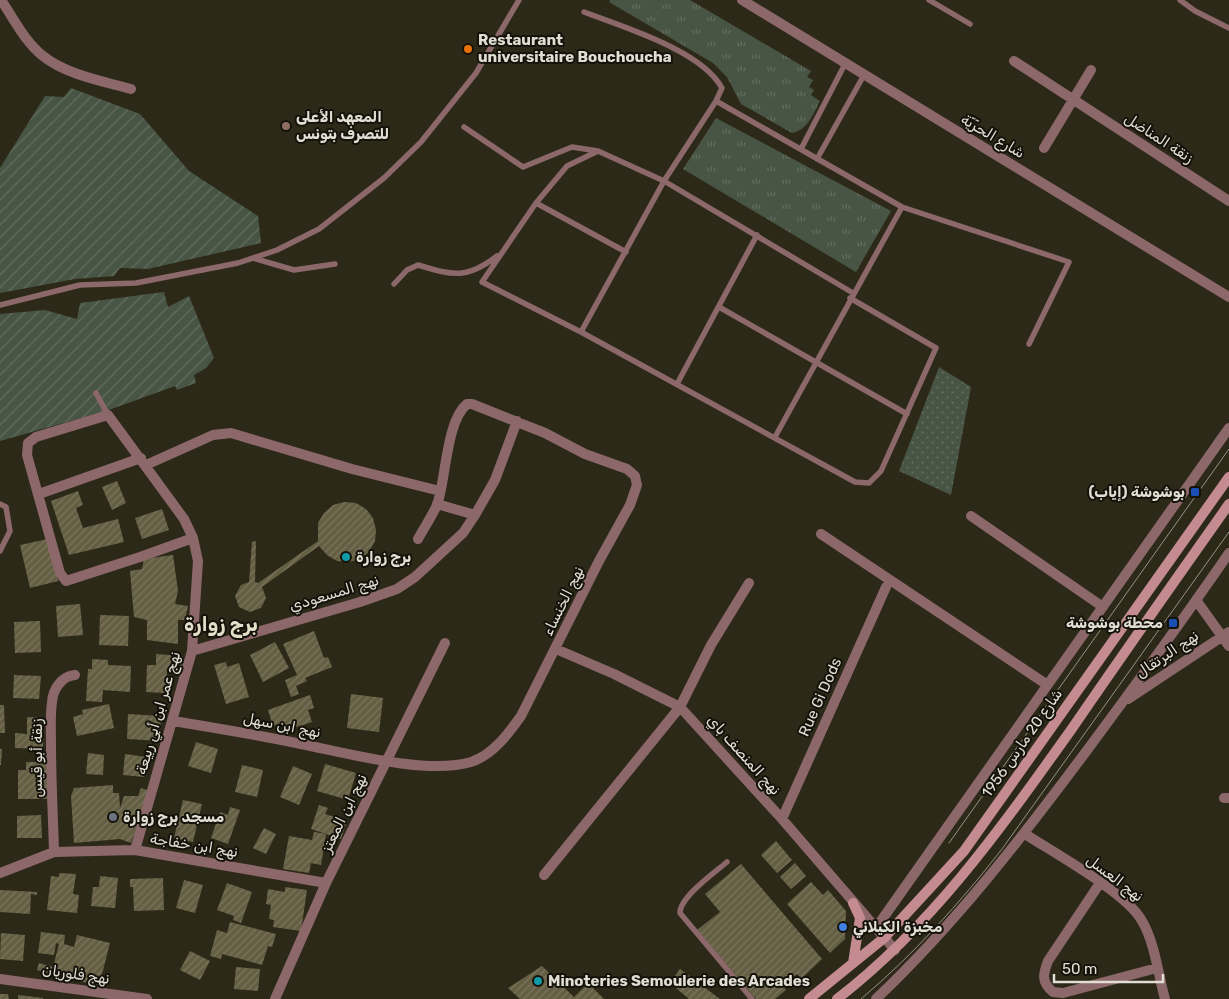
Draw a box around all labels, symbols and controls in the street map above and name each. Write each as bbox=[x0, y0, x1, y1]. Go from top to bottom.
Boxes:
place label: Restaurant universitaire Bouchoucha bbox=[478, 31, 672, 66]
marker: Restaurant universitaire Bouchoucha bbox=[462, 43, 474, 55]
place label: المعهد الأعلى للتصرف بتونس bbox=[296, 108, 389, 143]
street label: زنقة المناضل bbox=[1121, 109, 1197, 167]
street label: شارع الحرّيّة bbox=[957, 110, 1028, 164]
marker: المعهد الأعلى للتصرف بتونس bbox=[280, 120, 292, 132]
place label: بوشوشة (إياب) bbox=[1088, 483, 1185, 502]
marker: بوشوشة (إياب) bbox=[1189, 486, 1201, 498]
place label: برج زوارة bbox=[356, 548, 411, 567]
marker: برج زوارة bbox=[340, 551, 352, 563]
street label: نهج الخنساء bbox=[538, 563, 589, 640]
street label: نهج المسعودي bbox=[287, 571, 382, 617]
district label: برج زوارة bbox=[184, 612, 258, 638]
place label: محطة بوشوشة bbox=[1066, 614, 1163, 632]
marker: محطة بوشوشة bbox=[1167, 617, 1179, 629]
street label: نهج البرتقال bbox=[1132, 626, 1203, 683]
street label: نهج عمر ابن أبي ربيعة bbox=[132, 649, 187, 777]
street label: Rue Gi Dods bbox=[795, 655, 845, 739]
street label: شارع 20 مارس 1956 bbox=[978, 685, 1068, 802]
street label: نهج ابن سهل bbox=[241, 709, 322, 743]
street label: نهج المنصف باي bbox=[702, 711, 785, 800]
street label: زنقة أبو قيس bbox=[28, 718, 46, 798]
street label: نهج ابن المعتز bbox=[317, 771, 373, 857]
place label: مسجد برج زوارة bbox=[123, 808, 224, 827]
marker: مسجد برج زوارة bbox=[107, 811, 119, 823]
street label: نهج ابن خفاجة bbox=[148, 829, 239, 863]
street label: نهج العسل bbox=[1082, 851, 1147, 907]
place label: مخبزة الكيلاني bbox=[853, 918, 943, 939]
marker: مخبزة الكيلاني bbox=[837, 921, 849, 933]
scale bar bbox=[1054, 952, 1163, 984]
street label: نهج فلوريان bbox=[41, 960, 111, 990]
text: 50 m bbox=[1062, 960, 1097, 978]
place label: Minoteries Semoulerie des Arcades bbox=[548, 972, 810, 990]
marker: Minoteries Semoulerie des Arcades bbox=[532, 975, 544, 987]

